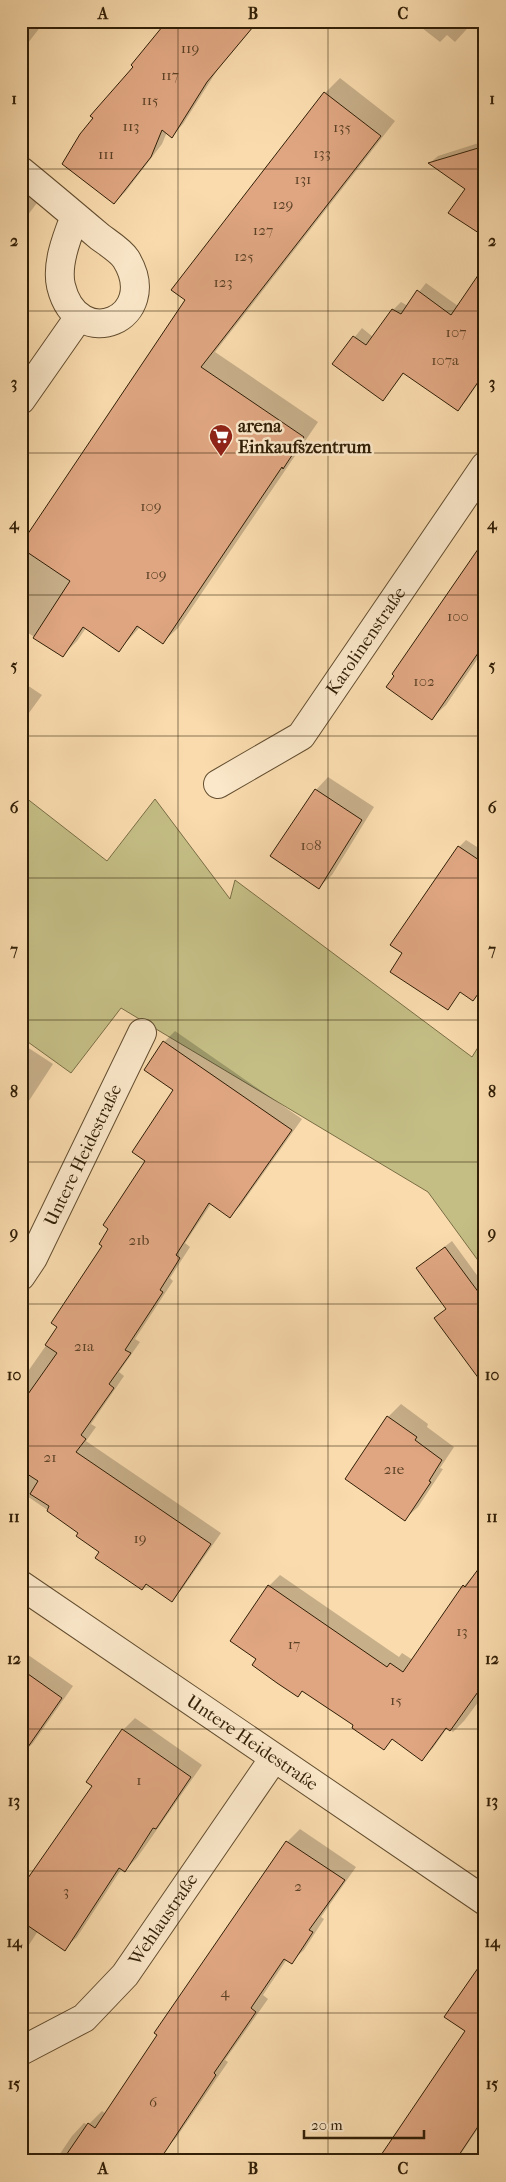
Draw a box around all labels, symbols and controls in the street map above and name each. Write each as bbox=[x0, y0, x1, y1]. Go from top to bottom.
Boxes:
text: A bbox=[97, 4, 109, 23]
text: B bbox=[248, 4, 258, 23]
text: C bbox=[398, 4, 409, 23]
house number: 119 bbox=[181, 39, 199, 57]
house number: 117 bbox=[161, 66, 179, 84]
text: 1 bbox=[11, 89, 17, 108]
text: 1 bbox=[489, 89, 495, 108]
house number: 115 bbox=[141, 91, 159, 109]
house number: 113 bbox=[123, 117, 139, 135]
house number: 135 bbox=[333, 118, 351, 136]
house number: 133 bbox=[313, 144, 331, 162]
house number: 111 bbox=[98, 145, 114, 163]
house number: 131 bbox=[295, 170, 311, 188]
house number: 129 bbox=[273, 195, 294, 213]
house number: 127 bbox=[253, 221, 273, 239]
text: 2 bbox=[10, 231, 18, 250]
text: 2 bbox=[488, 231, 496, 250]
house number: 125 bbox=[234, 247, 254, 265]
house number: 123 bbox=[213, 273, 233, 291]
house number: 107 bbox=[446, 323, 466, 341]
house number: 107a bbox=[431, 351, 460, 369]
text: 3 bbox=[11, 373, 17, 393]
text: 3 bbox=[489, 373, 495, 393]
place label: arena Einkaufszentrum bbox=[238, 416, 373, 458]
supermarket icon: arena Einkaufszentrum bbox=[208, 423, 234, 457]
house number: 109 bbox=[140, 497, 162, 515]
text: 4 bbox=[8, 514, 20, 534]
text: 4 bbox=[486, 514, 498, 534]
house number: 109 bbox=[145, 565, 167, 583]
street label: Karolinenstraße bbox=[322, 583, 410, 699]
house number: 100 bbox=[447, 607, 469, 625]
text: 5 bbox=[11, 656, 18, 675]
text: 5 bbox=[489, 656, 496, 675]
house number: 102 bbox=[413, 672, 435, 690]
text: 6 bbox=[10, 798, 19, 817]
text: 6 bbox=[488, 798, 497, 817]
house number: 108 bbox=[300, 836, 322, 854]
text: 7 bbox=[9, 940, 18, 959]
text: 7 bbox=[487, 940, 496, 959]
street label: Untere Heidestraße bbox=[40, 1081, 127, 1229]
text: 8 bbox=[10, 1082, 18, 1101]
text: 8 bbox=[488, 1082, 496, 1101]
text: 9 bbox=[9, 1223, 18, 1243]
text: 9 bbox=[487, 1223, 496, 1243]
house number: 21b bbox=[129, 1231, 150, 1249]
house number: 21a bbox=[74, 1337, 95, 1355]
text: 10 bbox=[7, 1365, 21, 1384]
text: 10 bbox=[485, 1365, 499, 1384]
house number: 21 bbox=[43, 1448, 57, 1466]
house number: 21e bbox=[384, 1460, 405, 1478]
text: 11 bbox=[8, 1507, 20, 1526]
text: 11 bbox=[486, 1507, 498, 1526]
house number: 19 bbox=[133, 1529, 147, 1547]
house number: 13 bbox=[456, 1622, 468, 1640]
house number: 17 bbox=[288, 1635, 300, 1653]
text: 12 bbox=[7, 1649, 21, 1668]
text: 12 bbox=[485, 1649, 499, 1668]
street label: Untere Heidestraße bbox=[182, 1691, 322, 1795]
house number: 15 bbox=[390, 1691, 402, 1709]
house number: 1 bbox=[136, 1771, 142, 1789]
text: 13 bbox=[8, 1791, 20, 1811]
text: 13 bbox=[486, 1791, 498, 1811]
street label: Wehlaustraße bbox=[124, 1870, 203, 1970]
house number: 2 bbox=[294, 1877, 302, 1895]
house number: 3 bbox=[63, 1882, 69, 1900]
text: 14 bbox=[6, 1932, 23, 1952]
text: 14 bbox=[484, 1932, 501, 1952]
house number: 4 bbox=[221, 1983, 231, 2001]
text: 15 bbox=[8, 2074, 20, 2093]
text: 15 bbox=[486, 2074, 498, 2093]
house number: 6 bbox=[149, 2093, 158, 2111]
scale bar bbox=[304, 2107, 424, 2139]
text: 20 m bbox=[311, 2116, 343, 2134]
text: A bbox=[97, 2159, 109, 2178]
text: B bbox=[248, 2159, 258, 2178]
text: C bbox=[398, 2159, 409, 2178]

